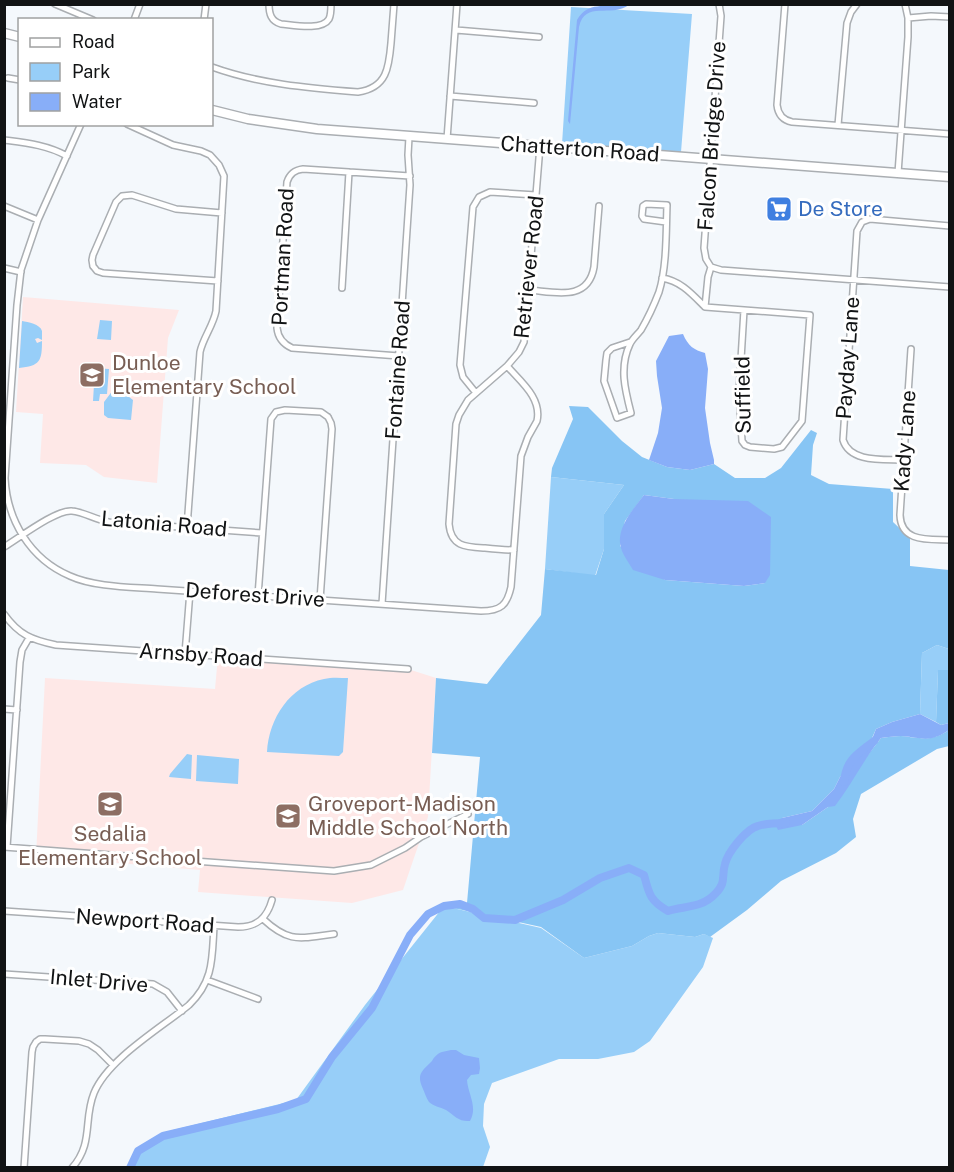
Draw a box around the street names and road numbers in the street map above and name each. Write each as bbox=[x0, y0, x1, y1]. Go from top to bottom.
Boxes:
street label: Falcon Bridge Drive bbox=[692, 40, 731, 232]
street label: Chatterton Road bbox=[500, 130, 660, 167]
street label: Portman Road bbox=[266, 188, 299, 326]
street label: Retriever Road bbox=[509, 194, 548, 340]
street label: Payday Lane bbox=[831, 296, 864, 420]
street label: Fontaine Road bbox=[380, 300, 415, 440]
street label: Suffield bbox=[729, 356, 756, 434]
street label: Kady Lane bbox=[888, 389, 921, 493]
street label: Latonia Road bbox=[100, 506, 228, 541]
street label: Deforest Drive bbox=[184, 577, 326, 612]
street label: Arnsby Road bbox=[138, 638, 264, 671]
street label: Newport Road bbox=[75, 903, 215, 938]
street label: Inlet Drive bbox=[49, 964, 149, 997]

